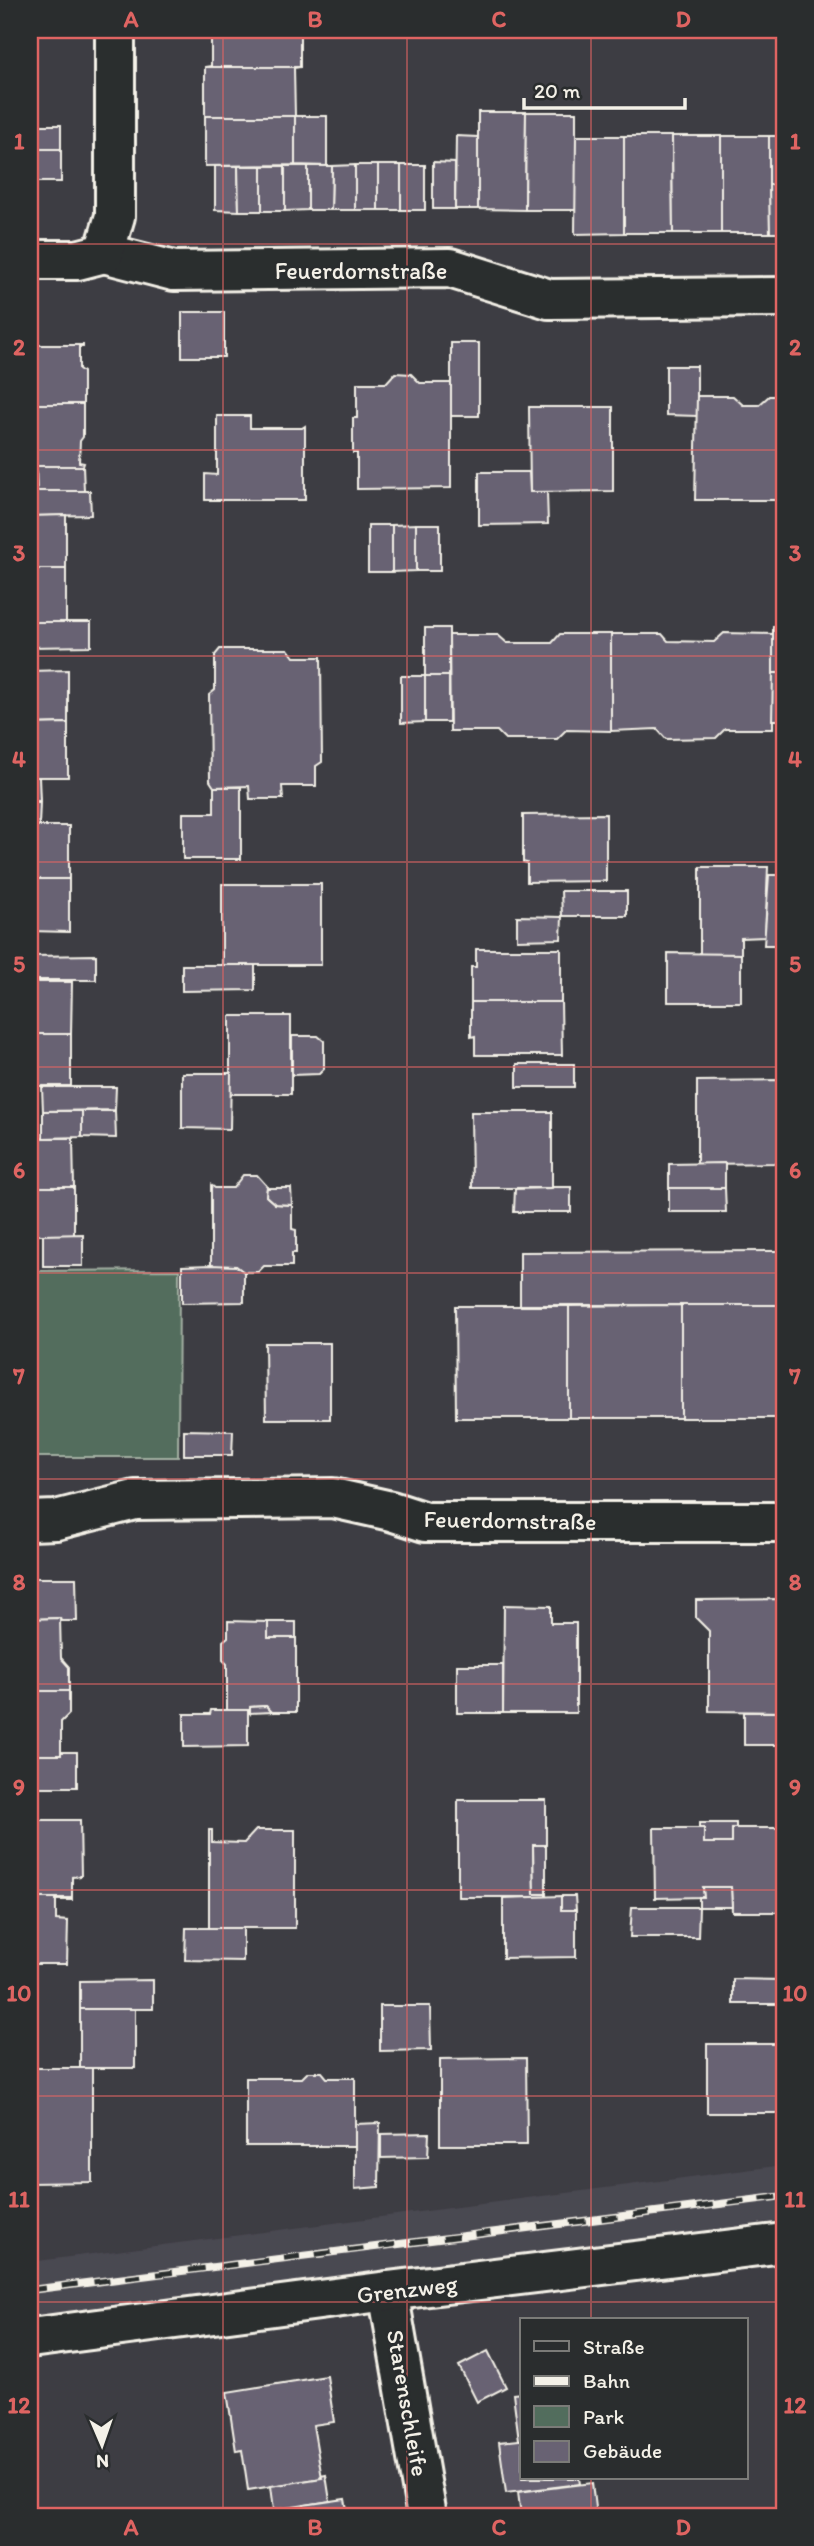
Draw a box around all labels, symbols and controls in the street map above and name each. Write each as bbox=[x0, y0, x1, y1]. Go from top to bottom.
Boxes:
text: A bbox=[123, 5, 139, 33]
text: B bbox=[308, 5, 323, 33]
text: C bbox=[492, 5, 507, 33]
text: D bbox=[675, 5, 691, 33]
scale bar bbox=[524, 66, 684, 110]
text: 20 m bbox=[534, 78, 581, 103]
text: 1 bbox=[14, 127, 25, 155]
text: 1 bbox=[790, 127, 801, 155]
street label: Feuerdornstraße bbox=[275, 256, 447, 285]
text: 2 bbox=[13, 333, 26, 361]
text: 2 bbox=[789, 333, 802, 361]
text: 3 bbox=[13, 539, 26, 567]
text: 3 bbox=[789, 539, 802, 567]
text: 4 bbox=[12, 745, 26, 773]
text: 4 bbox=[788, 745, 802, 773]
text: 5 bbox=[13, 950, 25, 978]
text: 5 bbox=[789, 950, 801, 978]
text: 6 bbox=[13, 1156, 25, 1184]
text: 6 bbox=[789, 1156, 801, 1184]
text: 7 bbox=[12, 1362, 25, 1390]
text: 7 bbox=[788, 1362, 801, 1390]
street label: Feuerdornstraße bbox=[423, 1504, 597, 1536]
text: 8 bbox=[13, 1568, 26, 1596]
text: 8 bbox=[789, 1568, 802, 1596]
text: 9 bbox=[13, 1773, 25, 1801]
text: 9 bbox=[789, 1773, 801, 1801]
text: 10 bbox=[7, 1979, 31, 2007]
text: 10 bbox=[783, 1979, 807, 2007]
text: 11 bbox=[8, 2185, 30, 2213]
text: 11 bbox=[784, 2185, 806, 2213]
street label: Grenzweg bbox=[355, 2268, 460, 2310]
legend bbox=[520, 2318, 748, 2480]
street label: Starenschleife bbox=[381, 2327, 435, 2479]
text: Straße bbox=[583, 2334, 644, 2359]
text: Bahn bbox=[583, 2368, 630, 2393]
text: 12 bbox=[8, 2391, 31, 2419]
text: 12 bbox=[784, 2391, 807, 2419]
text: Park bbox=[583, 2404, 625, 2429]
north arrow bbox=[66, 2410, 136, 2480]
text: Gebäude bbox=[583, 2438, 662, 2463]
text: N bbox=[96, 2450, 109, 2473]
text: A bbox=[123, 2513, 139, 2541]
text: B bbox=[308, 2513, 323, 2541]
text: C bbox=[492, 2513, 507, 2541]
text: D bbox=[675, 2513, 691, 2541]

